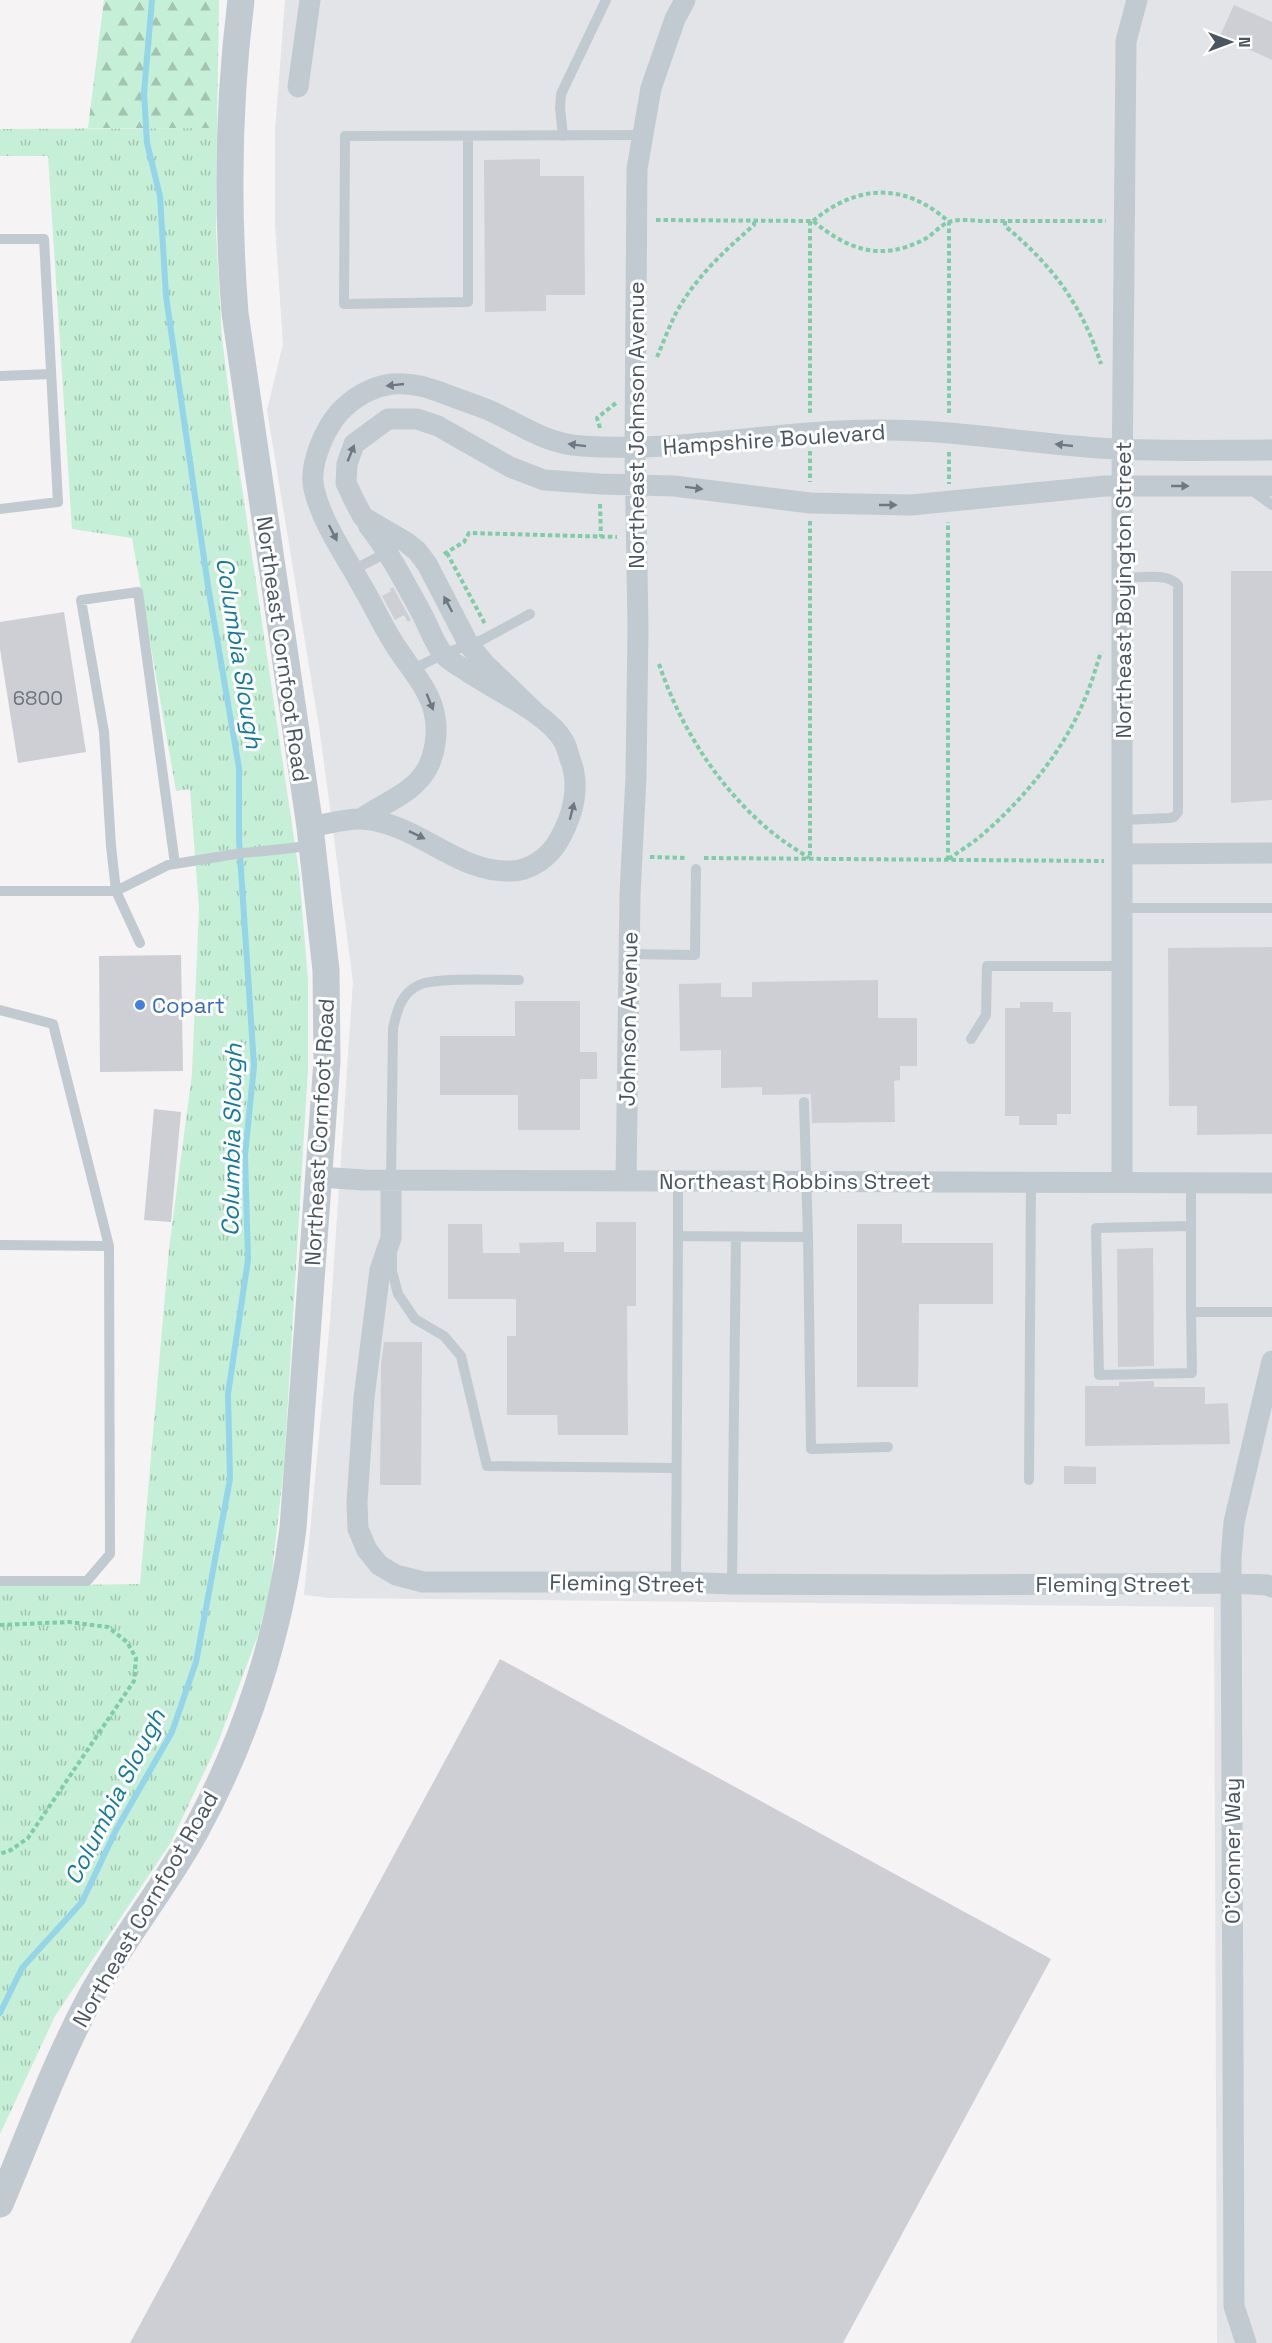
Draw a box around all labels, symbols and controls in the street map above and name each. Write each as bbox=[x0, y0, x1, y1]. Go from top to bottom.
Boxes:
north arrow bbox=[1200, 12, 1260, 72]
text: N bbox=[1234, 37, 1255, 47]
street label: Northeast Johnson Avenue bbox=[622, 281, 650, 569]
one-way arrow bbox=[385, 380, 404, 390]
street label: Hampshire Boulevard bbox=[662, 417, 886, 461]
one-way arrow bbox=[1054, 440, 1073, 450]
one-way arrow bbox=[567, 441, 586, 450]
street label: Northeast Boyington Street bbox=[1109, 441, 1137, 739]
one-way arrow bbox=[347, 443, 357, 461]
one-way arrow bbox=[1171, 481, 1190, 491]
one-way arrow bbox=[684, 483, 703, 493]
one-way arrow bbox=[878, 500, 897, 510]
street label: Northeast Cornfoot Road bbox=[251, 514, 315, 784]
one-way arrow bbox=[329, 525, 338, 542]
water label: Columbia Slough bbox=[209, 555, 270, 752]
one-way arrow bbox=[443, 595, 453, 612]
house number: 6800 bbox=[13, 685, 63, 711]
one-way arrow bbox=[425, 694, 435, 712]
one-way arrow bbox=[568, 802, 578, 820]
one-way arrow bbox=[408, 830, 426, 840]
street label: Johnson Avenue bbox=[612, 931, 644, 1107]
place label: Copart bbox=[152, 991, 225, 1019]
marker: Copart bbox=[133, 998, 147, 1012]
street label: Northeast Cornfoot Road bbox=[298, 998, 340, 1266]
water label: Columbia Slough bbox=[214, 1042, 249, 1237]
street label: Northeast Robbins Street bbox=[659, 1167, 931, 1195]
street label: Fleming Street bbox=[549, 1568, 705, 1598]
street label: Fleming Street bbox=[1035, 1570, 1191, 1598]
water label: Columbia Slough bbox=[57, 1703, 173, 1890]
street label: O'Conner Way bbox=[1218, 1778, 1246, 1924]
street label: Northeast Cornfoot Road bbox=[66, 1786, 224, 2032]

